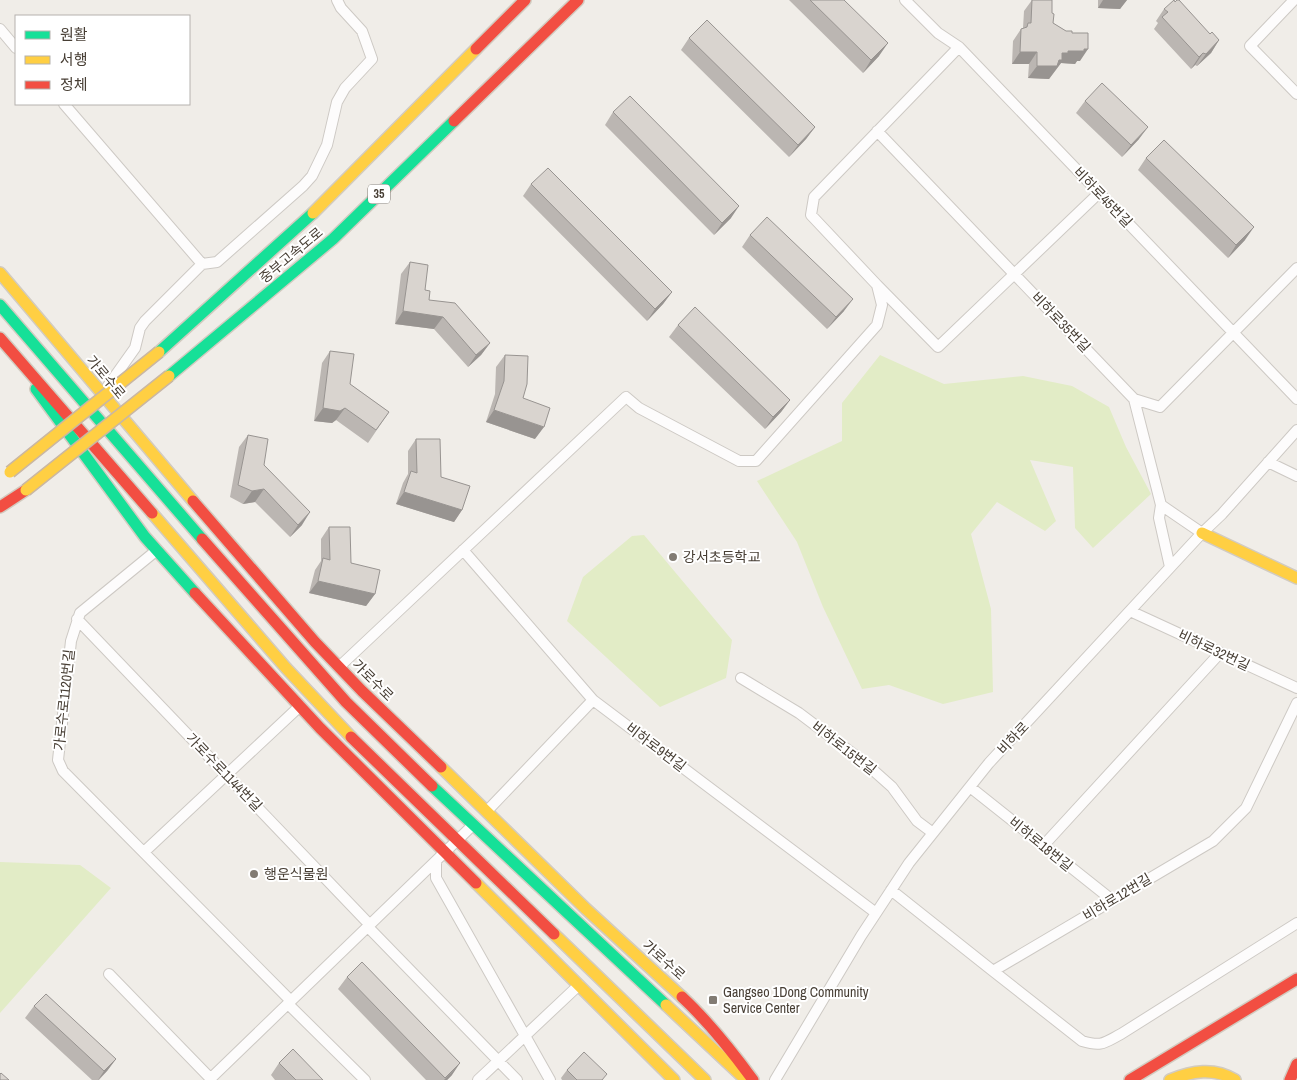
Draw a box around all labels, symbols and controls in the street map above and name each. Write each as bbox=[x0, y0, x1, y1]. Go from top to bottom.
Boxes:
legend bbox=[15, 15, 190, 105]
text: 원활 bbox=[60, 24, 88, 45]
text: 서행 bbox=[60, 49, 88, 70]
text: 정체 bbox=[60, 74, 88, 95]
street label: 비하로45번길 bbox=[1070, 163, 1136, 231]
road number: 35 bbox=[368, 184, 390, 203]
street label: 중부고속도로 bbox=[256, 223, 326, 287]
street label: 비하로35번길 bbox=[1028, 288, 1094, 356]
street label: 가로수로 bbox=[83, 351, 130, 403]
place label: 강서초등학교 bbox=[683, 548, 760, 566]
marker: 강서초등학교 bbox=[667, 551, 679, 563]
street label: 비하로32번길 bbox=[1175, 626, 1253, 674]
street label: 가로수로1120번길 bbox=[50, 648, 78, 752]
street label: 가로수로 bbox=[348, 655, 398, 705]
street label: 비하로15번길 bbox=[808, 717, 880, 779]
street label: 비하로 bbox=[993, 718, 1033, 758]
street label: 비하로9번길 bbox=[622, 719, 690, 775]
street label: 가로수로1144번길 bbox=[182, 729, 266, 815]
street label: 비하로18번길 bbox=[1005, 813, 1077, 875]
place label: 행운식물원 bbox=[264, 865, 328, 883]
marker: 행운식물원 bbox=[248, 868, 260, 880]
street label: 비하로12번길 bbox=[1079, 869, 1155, 925]
street label: 가로수로 bbox=[639, 936, 689, 984]
place label: Gangseo 1Dong Community Service Center bbox=[723, 983, 869, 1017]
marker: Gangseo 1Dong Community Service Center bbox=[707, 994, 719, 1006]

